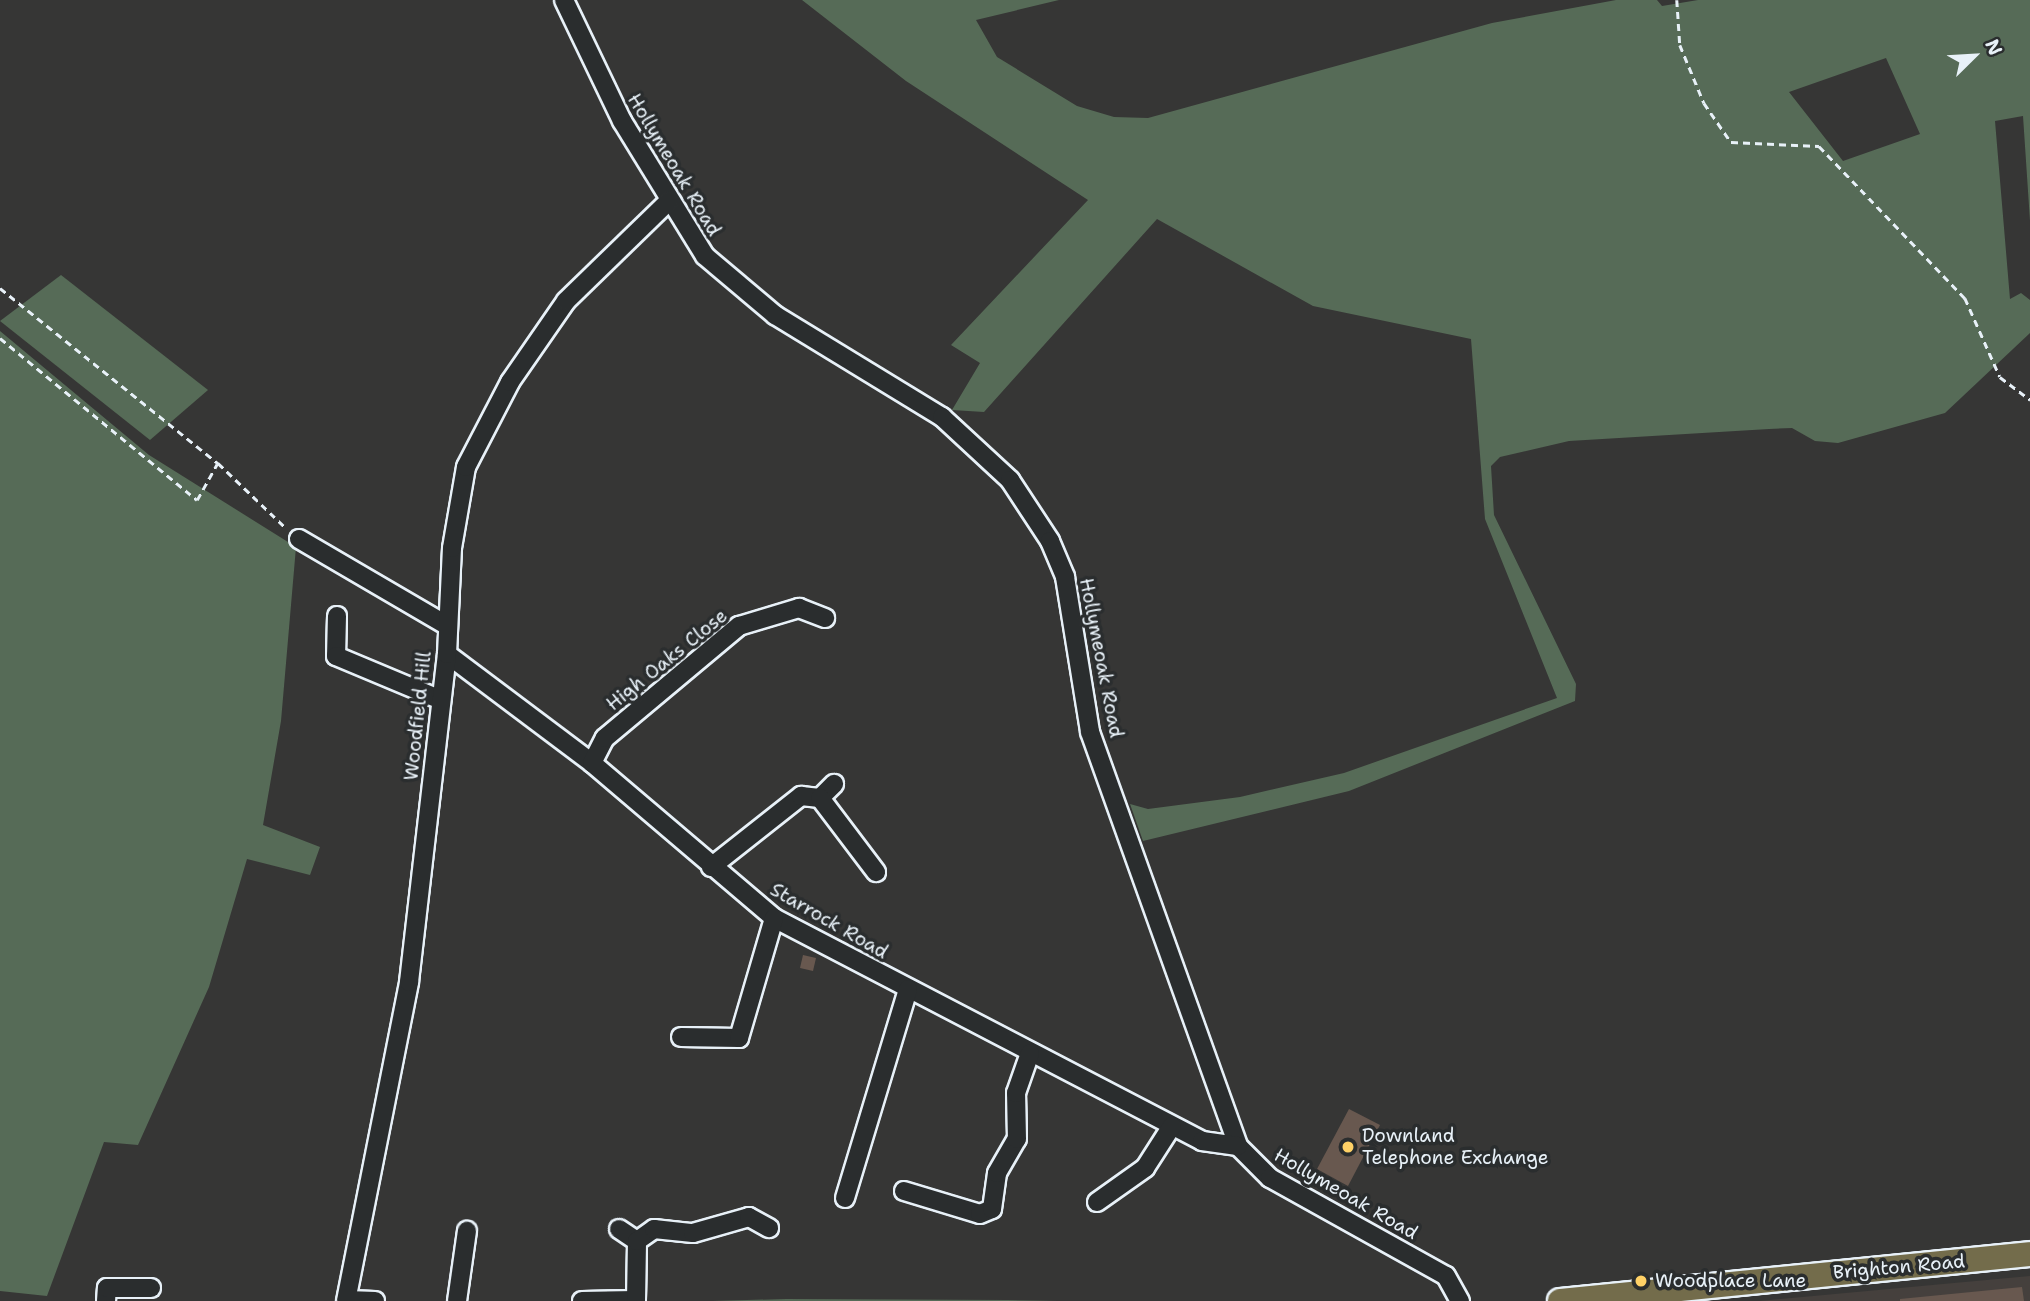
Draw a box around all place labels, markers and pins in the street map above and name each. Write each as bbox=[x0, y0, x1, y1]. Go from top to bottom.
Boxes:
place label: Downland Telephone Exchange bbox=[1362, 1125, 1549, 1169]
marker: Downland Telephone Exchange bbox=[1340, 1139, 1356, 1155]
place label: Woodplace Lane bbox=[1655, 1270, 1806, 1292]
marker: Woodplace Lane bbox=[1633, 1273, 1649, 1289]

